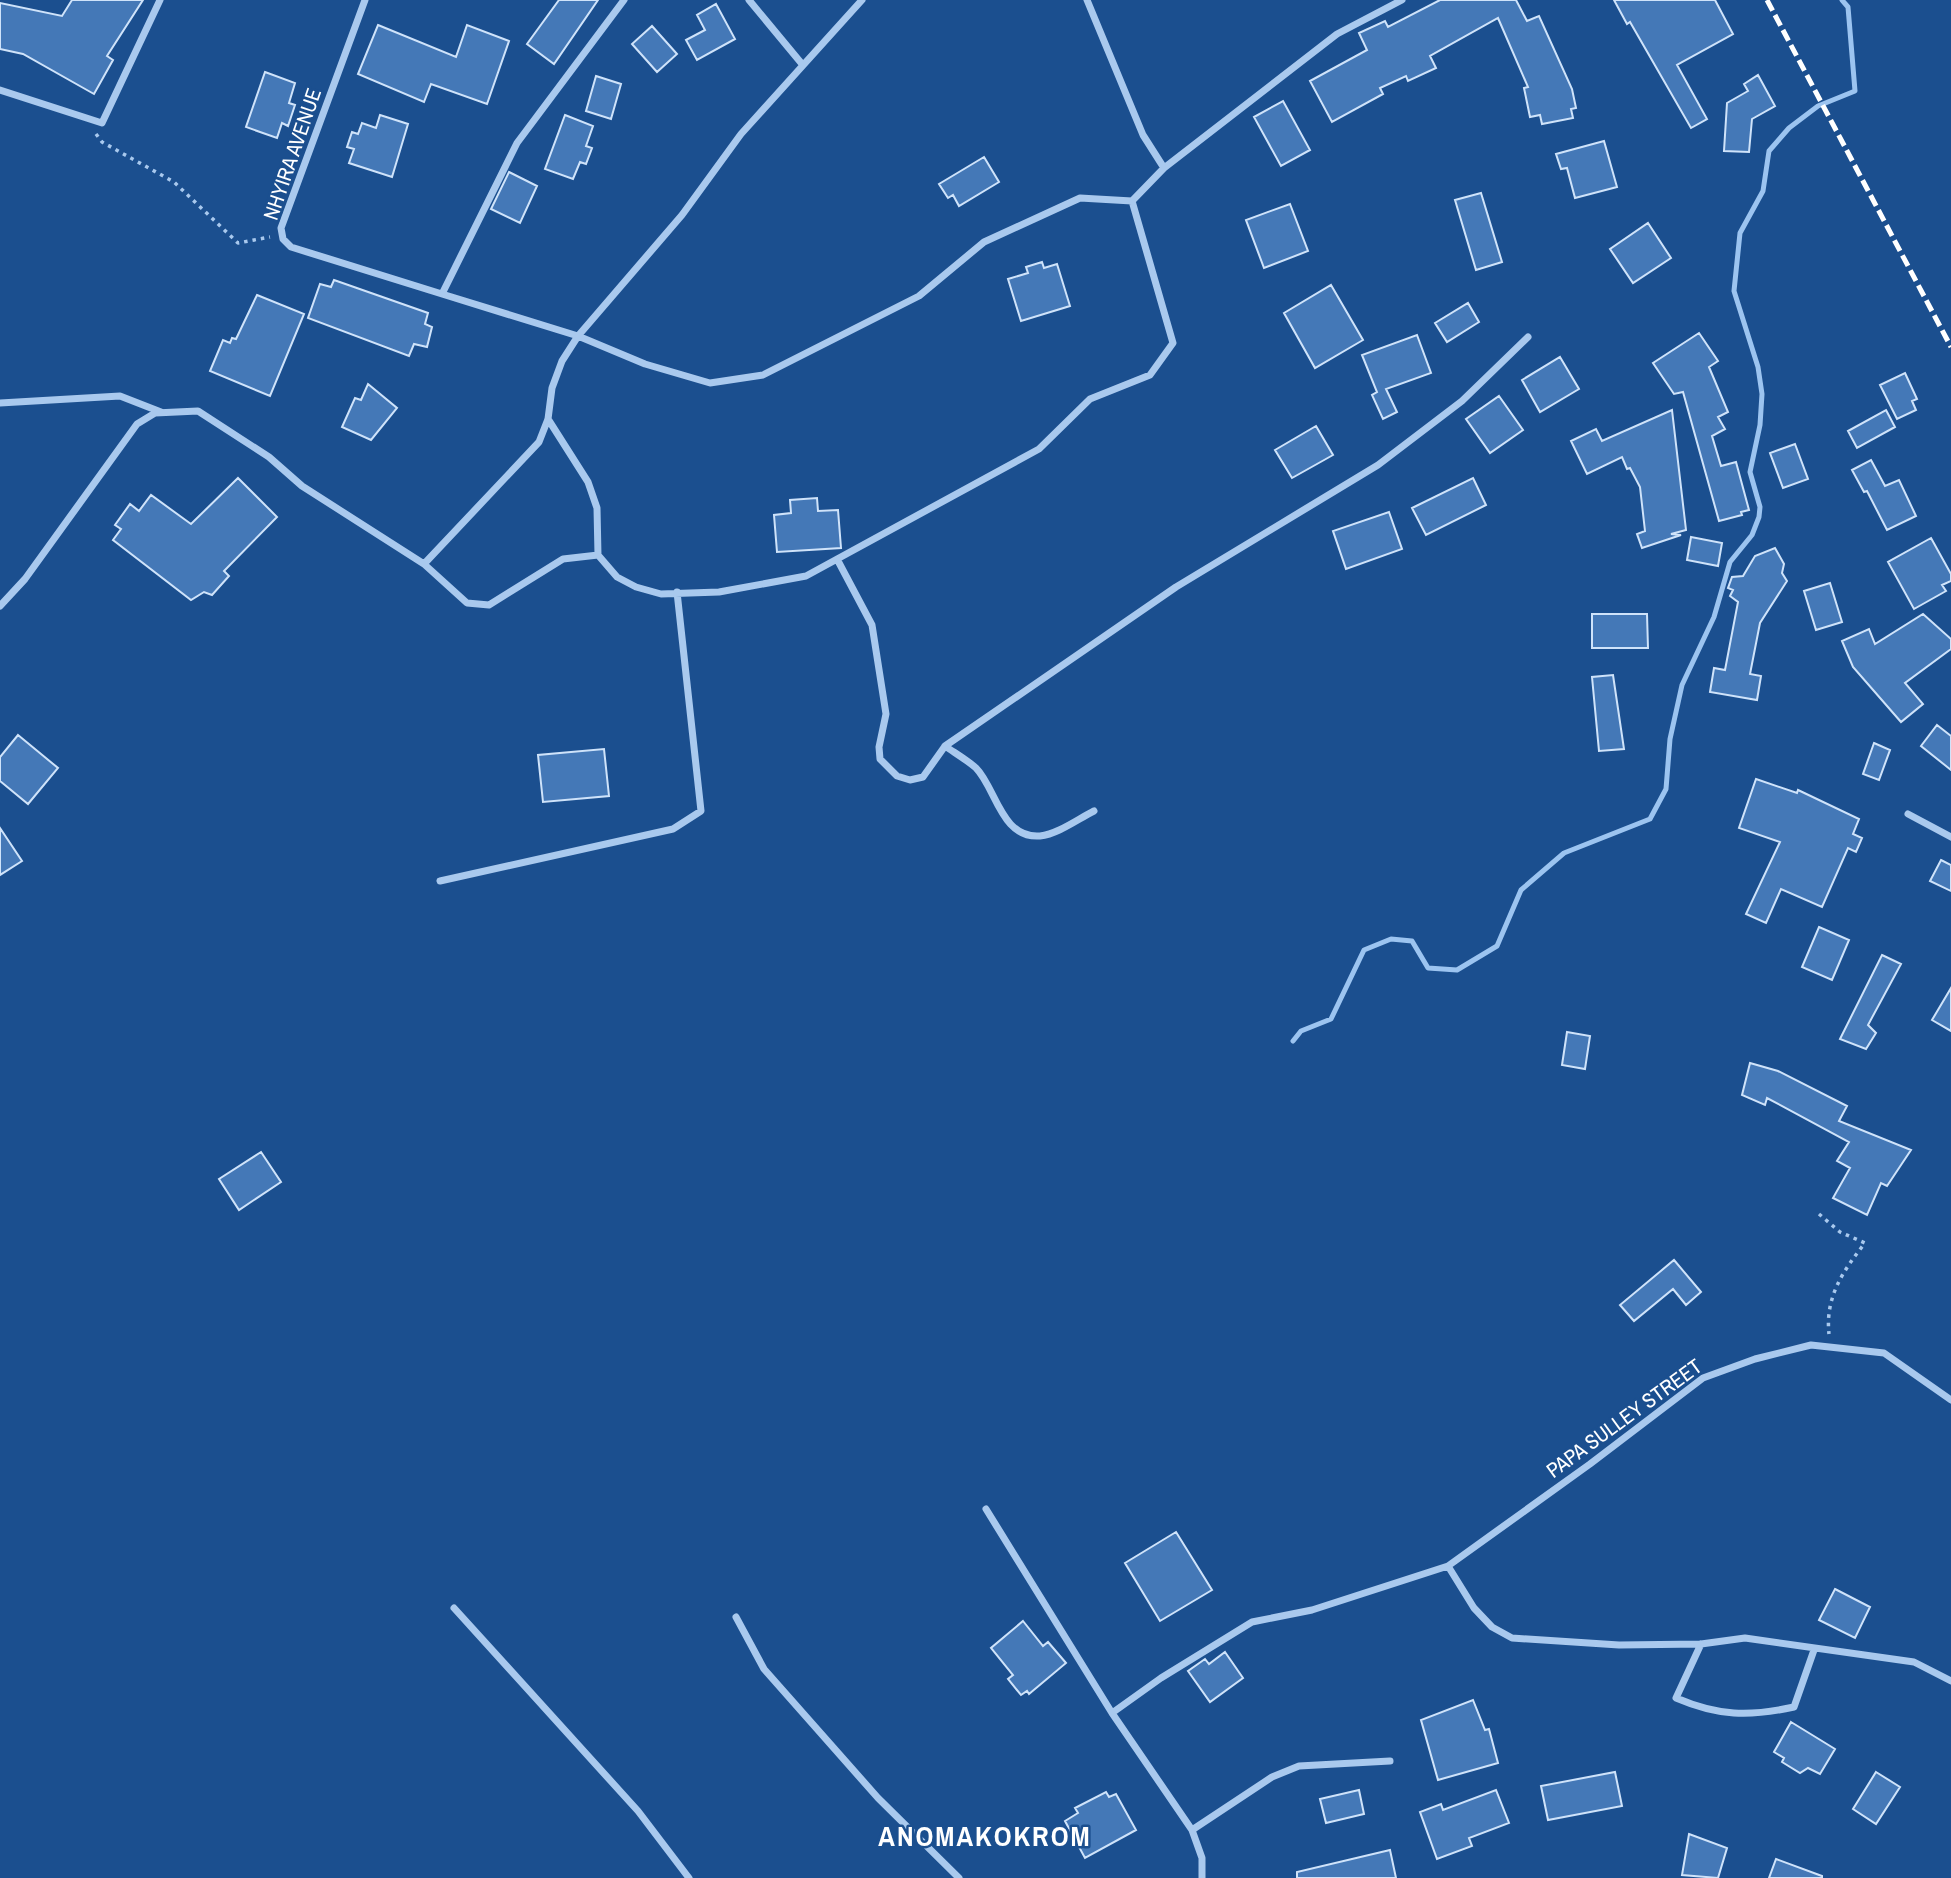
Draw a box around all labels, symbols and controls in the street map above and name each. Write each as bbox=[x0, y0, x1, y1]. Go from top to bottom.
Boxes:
street label: NHYIRA AVENUE bbox=[256, 84, 328, 224]
street label: PAPA SULLEY STREET bbox=[1540, 1351, 1708, 1484]
district label: ANOMAKOKROM bbox=[878, 1817, 1092, 1855]

